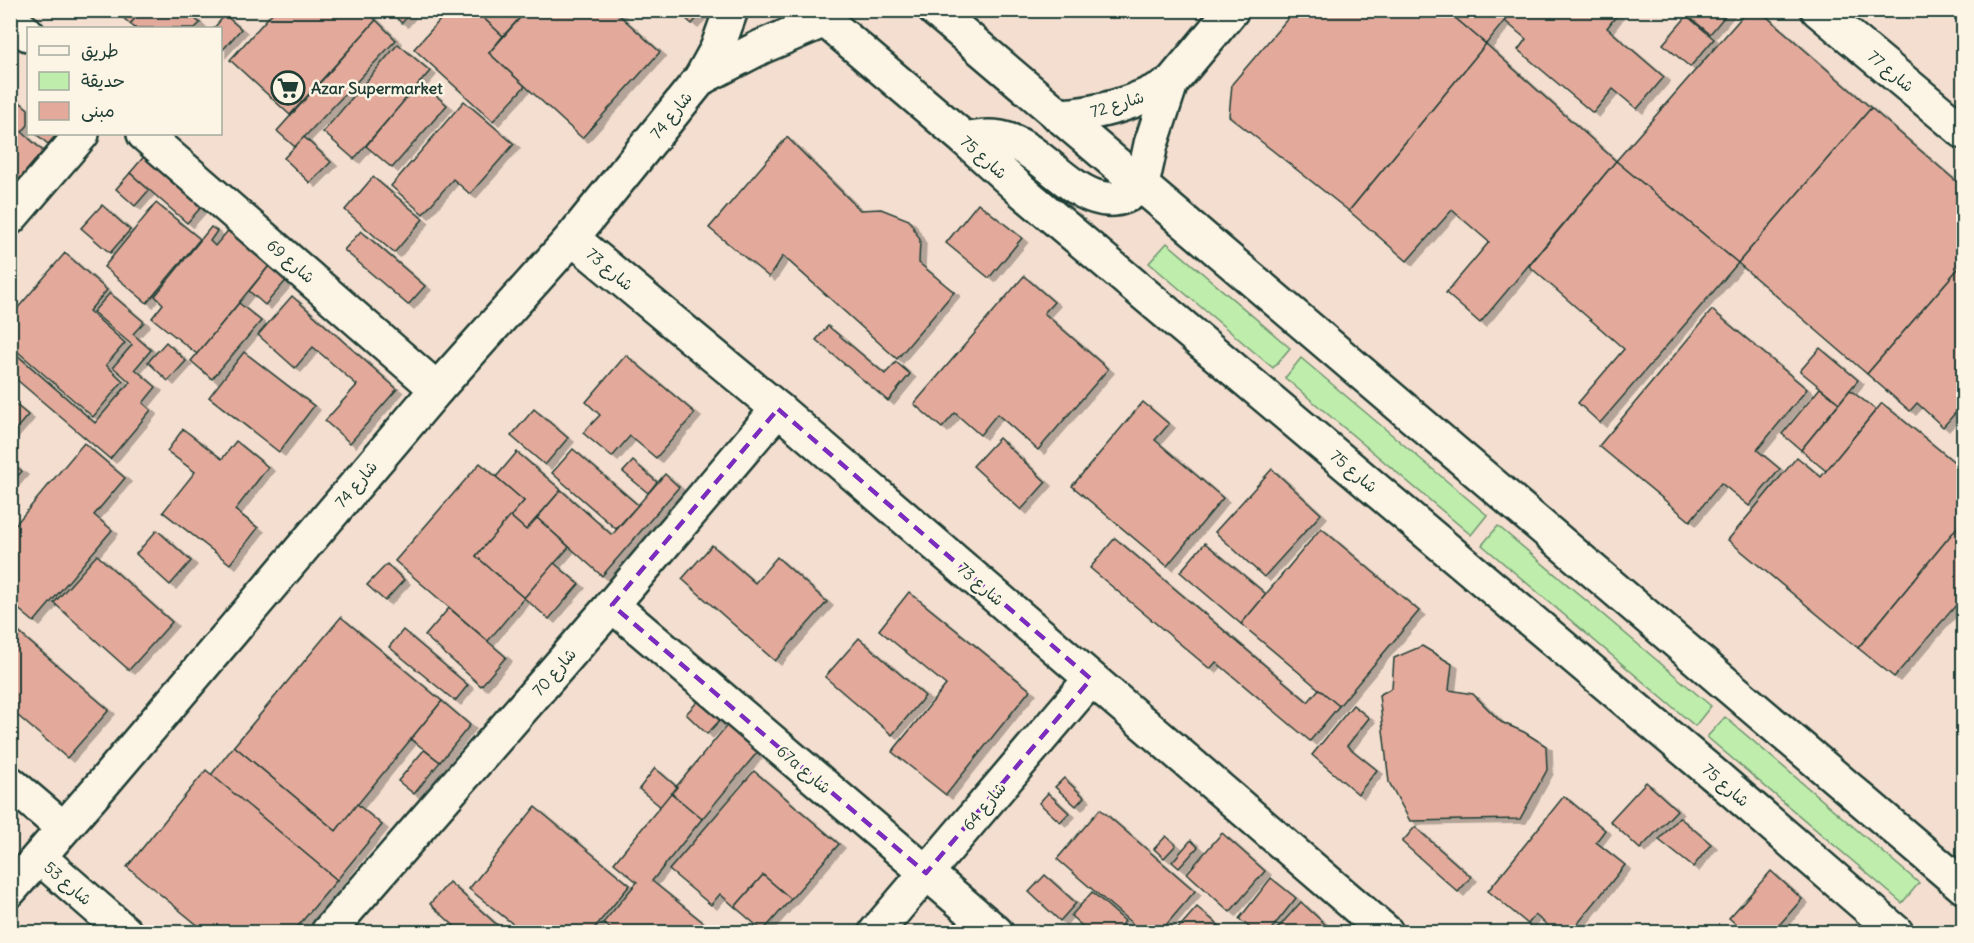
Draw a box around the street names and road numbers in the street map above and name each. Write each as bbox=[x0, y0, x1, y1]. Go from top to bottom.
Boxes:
street label: شارع 77 bbox=[1863, 46, 1918, 98]
street label: شارع 72 bbox=[1088, 86, 1147, 124]
street label: شارع 74 bbox=[646, 87, 698, 144]
street label: شارع 75 bbox=[955, 131, 1011, 184]
street label: شارع 69 bbox=[262, 235, 319, 289]
street label: شارع 73 bbox=[581, 244, 638, 296]
street label: شارع 75 bbox=[1325, 446, 1382, 498]
street label: شارع 74 bbox=[331, 456, 383, 513]
street label: شارع 73 bbox=[952, 558, 1008, 611]
street label: شارع 70 bbox=[528, 644, 582, 701]
street label: 67a شارع bbox=[772, 741, 835, 799]
street label: شارع 75 bbox=[1697, 759, 1753, 812]
street label: شارع 64 bbox=[958, 778, 1011, 836]
street label: شارع 53 bbox=[39, 857, 96, 911]

